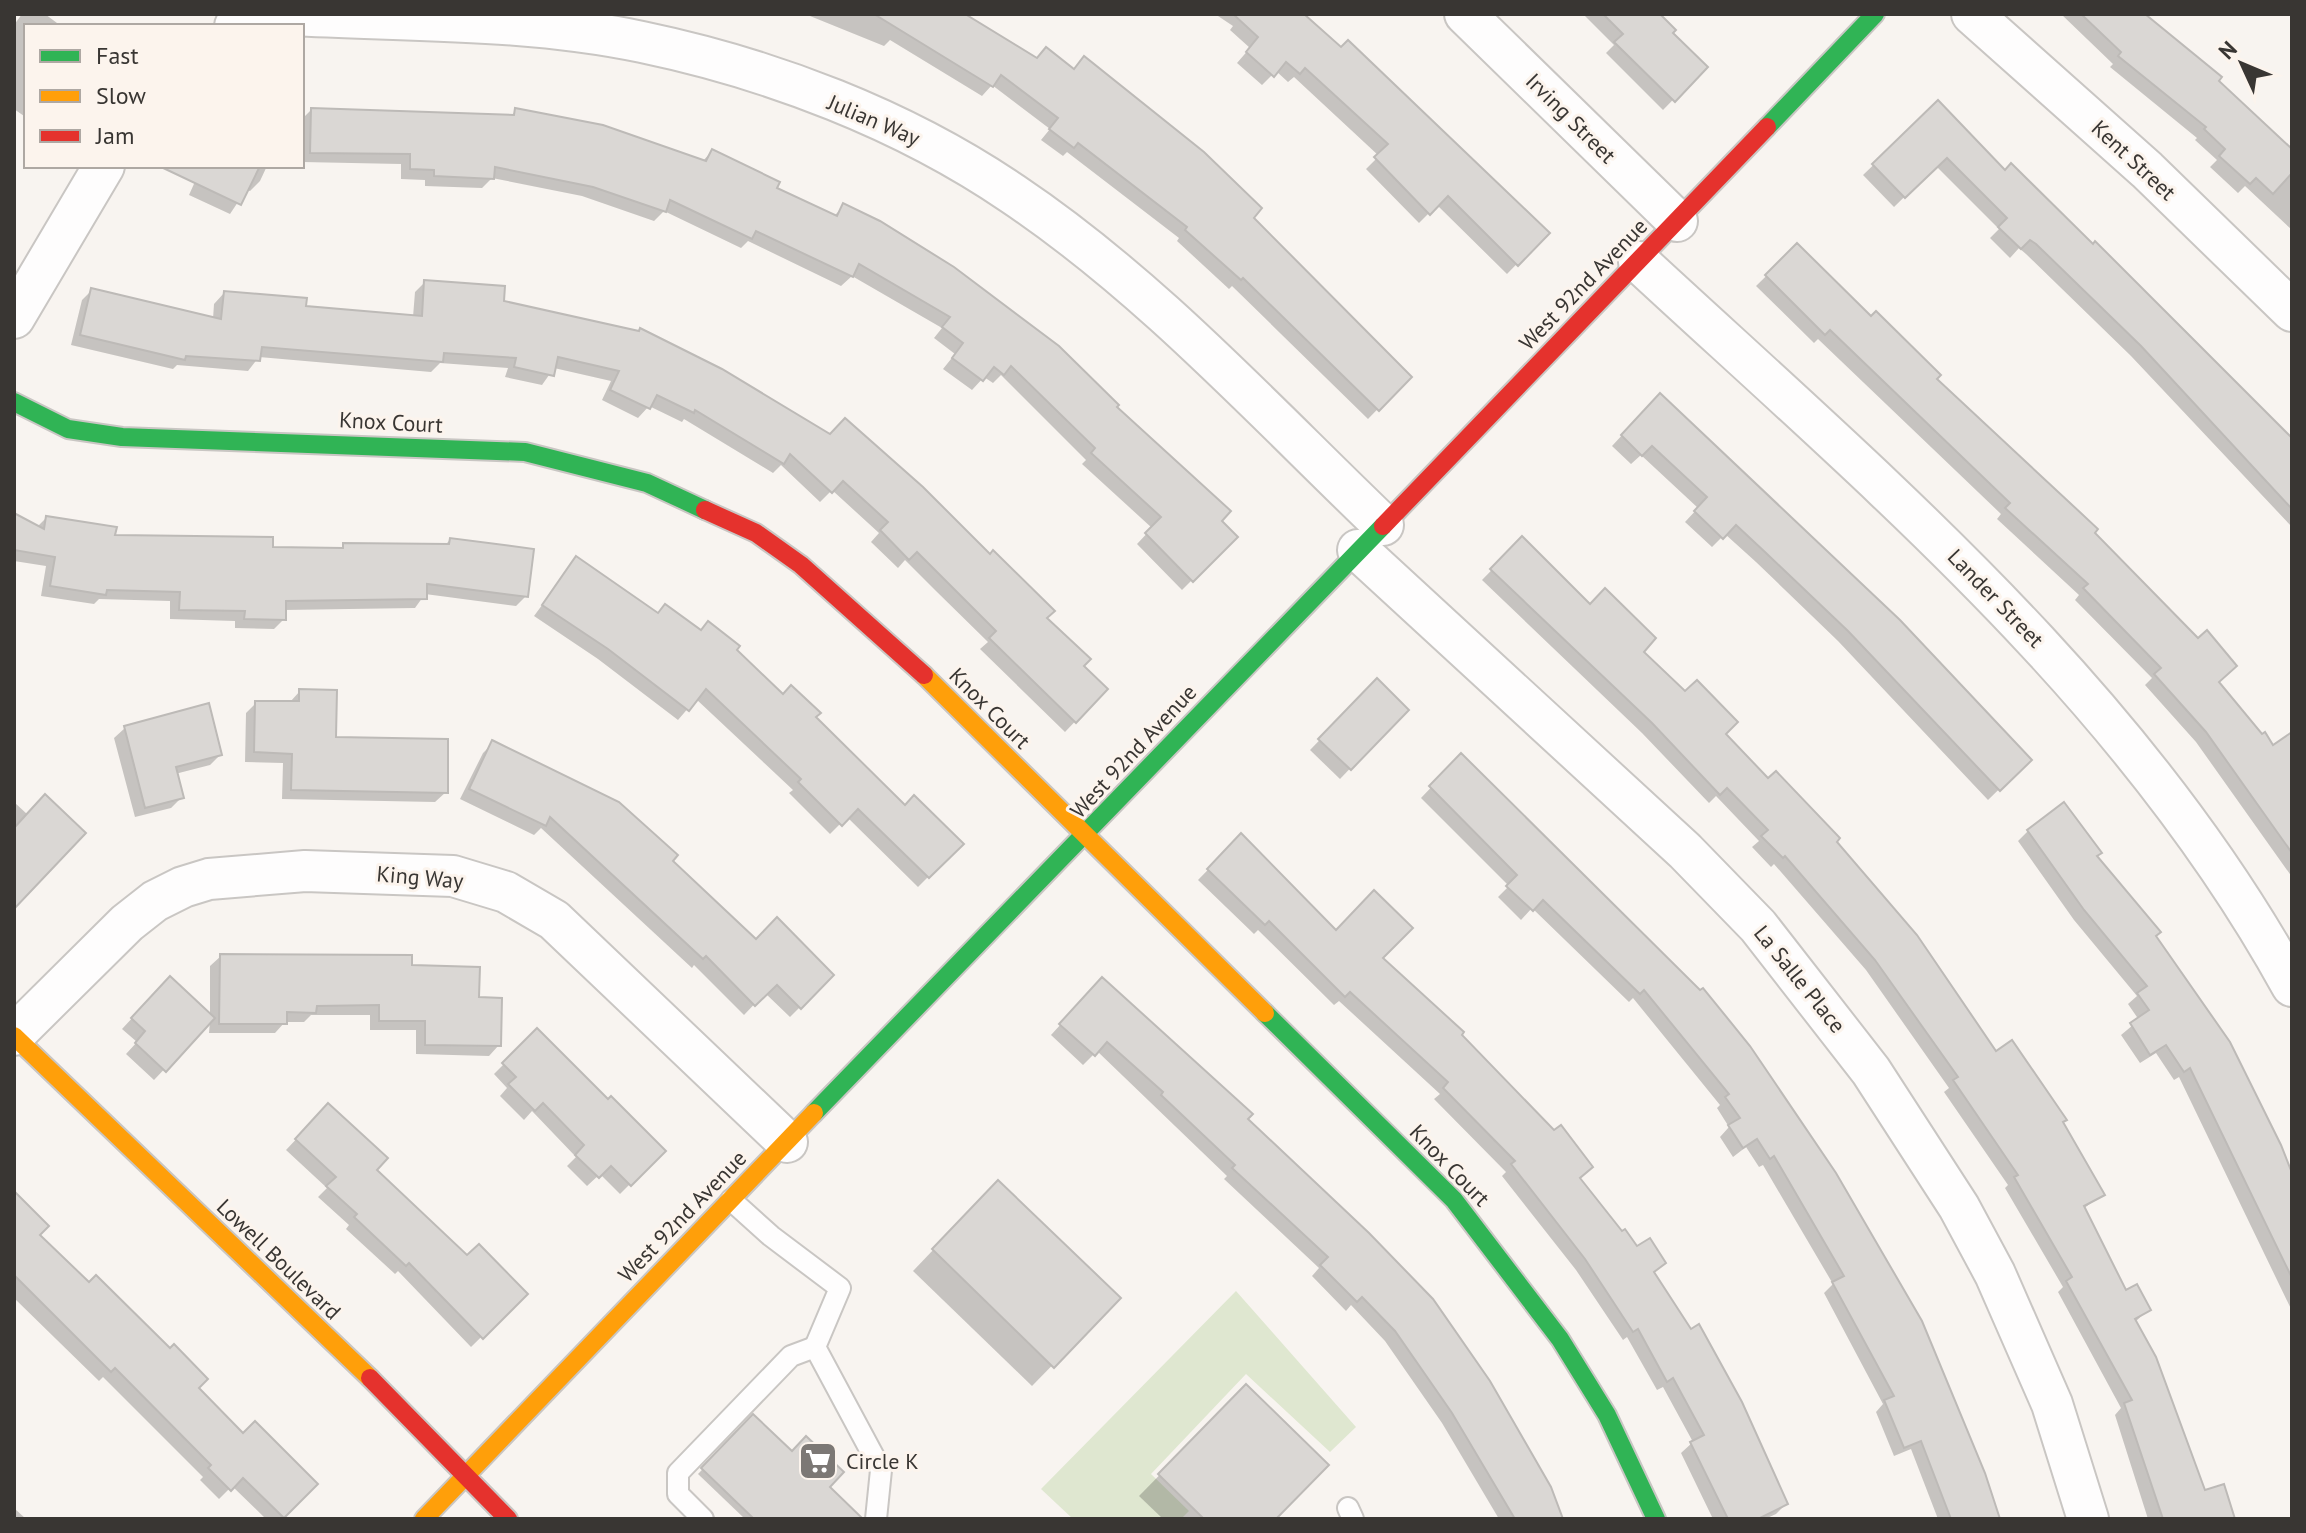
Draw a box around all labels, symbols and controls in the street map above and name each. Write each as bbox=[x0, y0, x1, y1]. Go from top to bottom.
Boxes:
legend bbox=[24, 24, 304, 168]
north arrow bbox=[2202, 24, 2282, 104]
text: N bbox=[2213, 35, 2243, 65]
text: Fast bbox=[96, 40, 139, 71]
street label: Irving Street bbox=[1520, 67, 1622, 169]
text: Slow bbox=[96, 80, 146, 111]
street label: Julian Way bbox=[823, 88, 925, 152]
street label: Kent Street bbox=[2086, 114, 2182, 206]
text: Jam bbox=[95, 120, 134, 151]
street label: West 92nd Avenue bbox=[1513, 212, 1653, 356]
street label: Knox Court bbox=[338, 405, 444, 439]
street label: Lander Street bbox=[1942, 543, 2050, 654]
street label: Knox Court bbox=[943, 661, 1037, 755]
street label: West 92nd Avenue bbox=[1064, 678, 1202, 824]
street label: King Way bbox=[375, 859, 465, 895]
street label: La Salle Place bbox=[1748, 919, 1852, 1039]
street label: Knox Court bbox=[1404, 1118, 1496, 1212]
street label: West 92nd Avenue bbox=[612, 1144, 752, 1288]
street label: Lowell Boulevard bbox=[211, 1193, 347, 1325]
supermarket icon: Circle K bbox=[797, 1440, 839, 1482]
place label: Circle K bbox=[846, 1447, 919, 1475]

